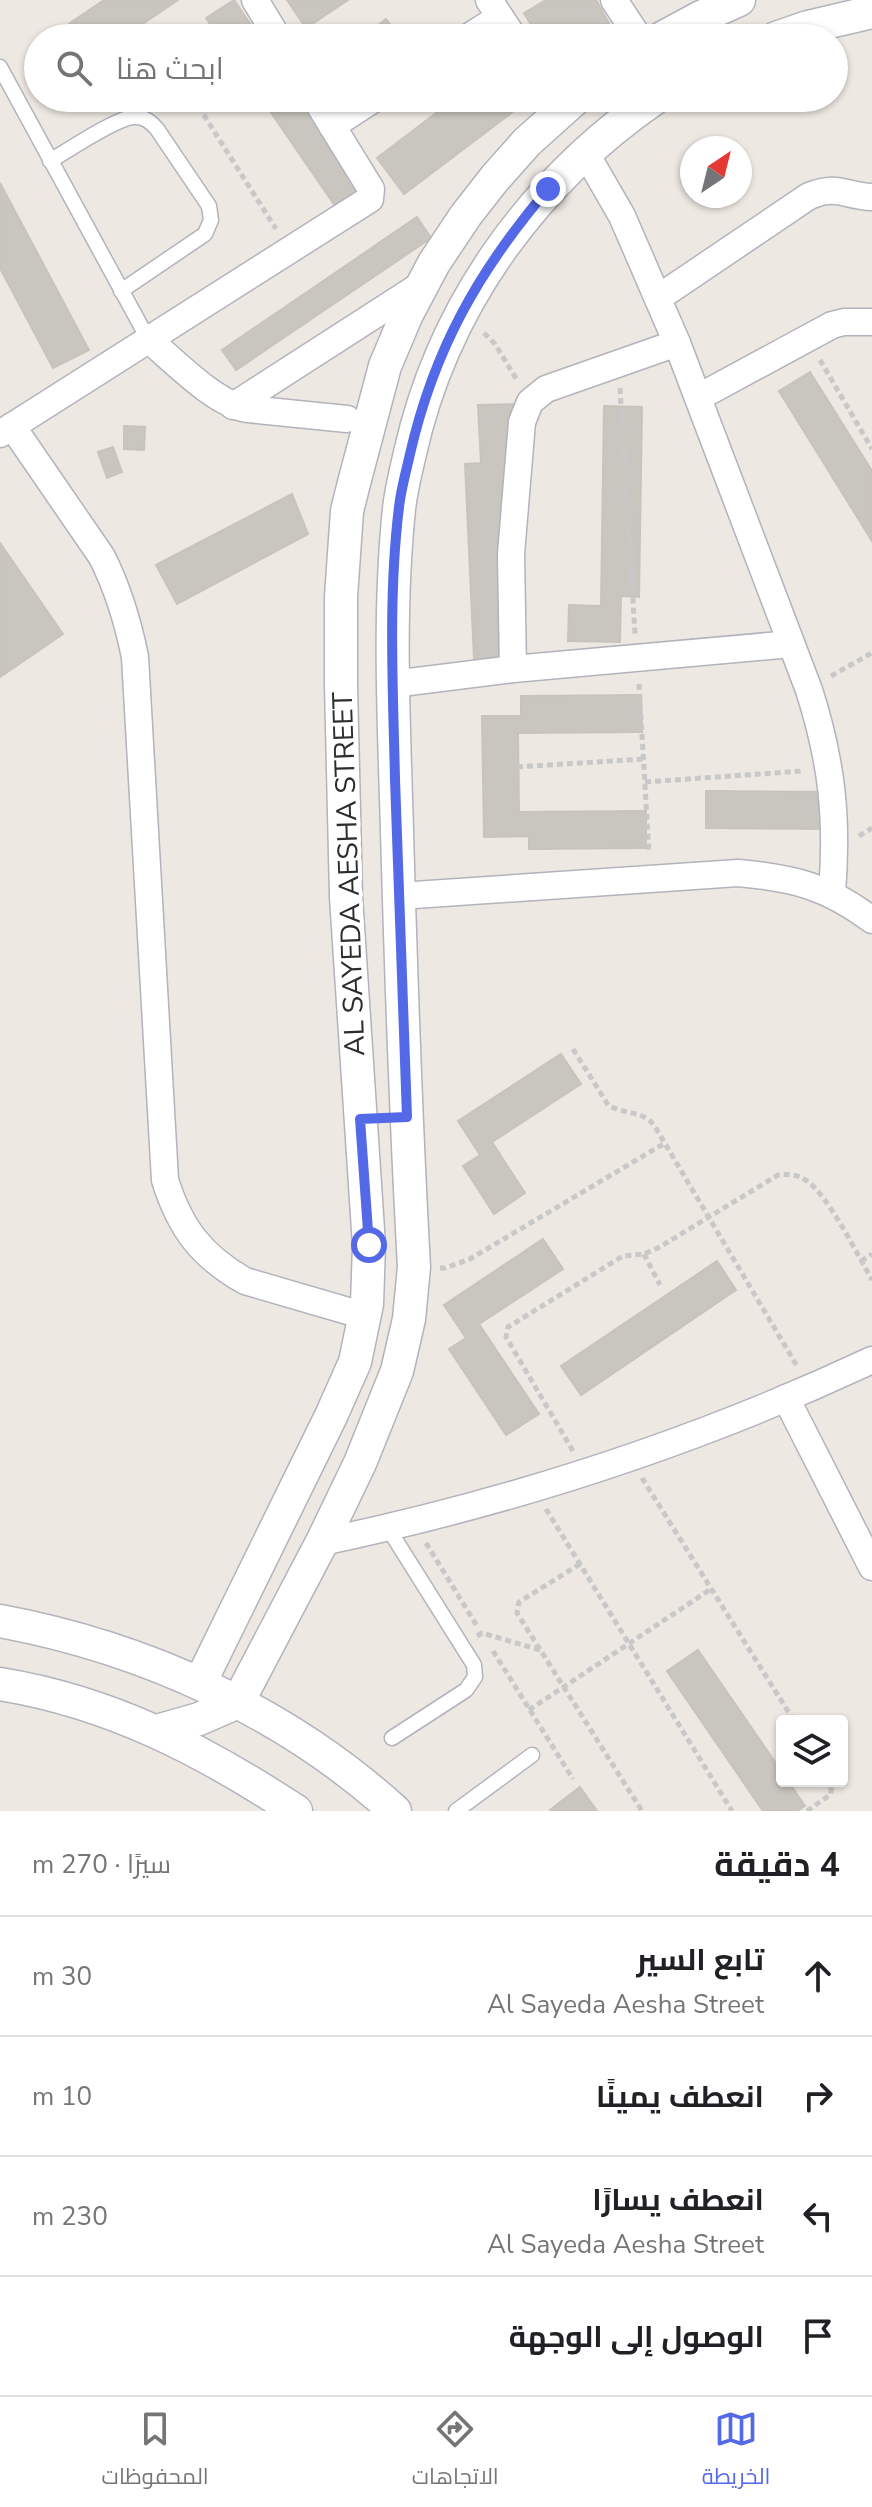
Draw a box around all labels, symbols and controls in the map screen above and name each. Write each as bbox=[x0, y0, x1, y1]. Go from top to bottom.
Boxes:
search box bbox=[24, 24, 848, 112]
icon: search bbox=[52, 46, 96, 90]
text: ابحث هنا bbox=[116, 49, 224, 90]
north arrow bbox=[680, 136, 752, 208]
route end bbox=[530, 171, 566, 207]
street label: AL SAYEDA AESHA STREET bbox=[324, 691, 374, 1057]
route start bbox=[351, 1227, 387, 1263]
map controls bbox=[776, 1715, 848, 1787]
button: layers bbox=[776, 1715, 848, 1787]
text: 4 دقيقة bbox=[714, 1842, 840, 1888]
text: سيرًا · 270 m bbox=[32, 1847, 171, 1882]
text: تابع السير bbox=[637, 1940, 764, 1981]
icon: ahead bbox=[796, 1954, 840, 1998]
text: 30 m bbox=[32, 1959, 92, 1994]
text: Al Sayeda Aesha Street bbox=[487, 1987, 764, 2022]
icon: right bbox=[796, 2074, 840, 2118]
text: انعطف يمينًا bbox=[596, 2077, 764, 2118]
text: 10 m bbox=[32, 2079, 92, 2114]
text: انعطف يسارًا bbox=[592, 2180, 764, 2221]
icon: left bbox=[796, 2194, 840, 2238]
text: 230 m bbox=[32, 2199, 108, 2234]
text: Al Sayeda Aesha Street bbox=[487, 2227, 764, 2262]
icon: arrive bbox=[796, 2314, 840, 2358]
text: الوصول إلى الوجهة bbox=[509, 2317, 764, 2358]
tab: المحفوظات bbox=[102, 2407, 209, 2497]
tab: الاتجاهات bbox=[412, 2407, 499, 2497]
tab: الخريطة bbox=[702, 2407, 770, 2497]

